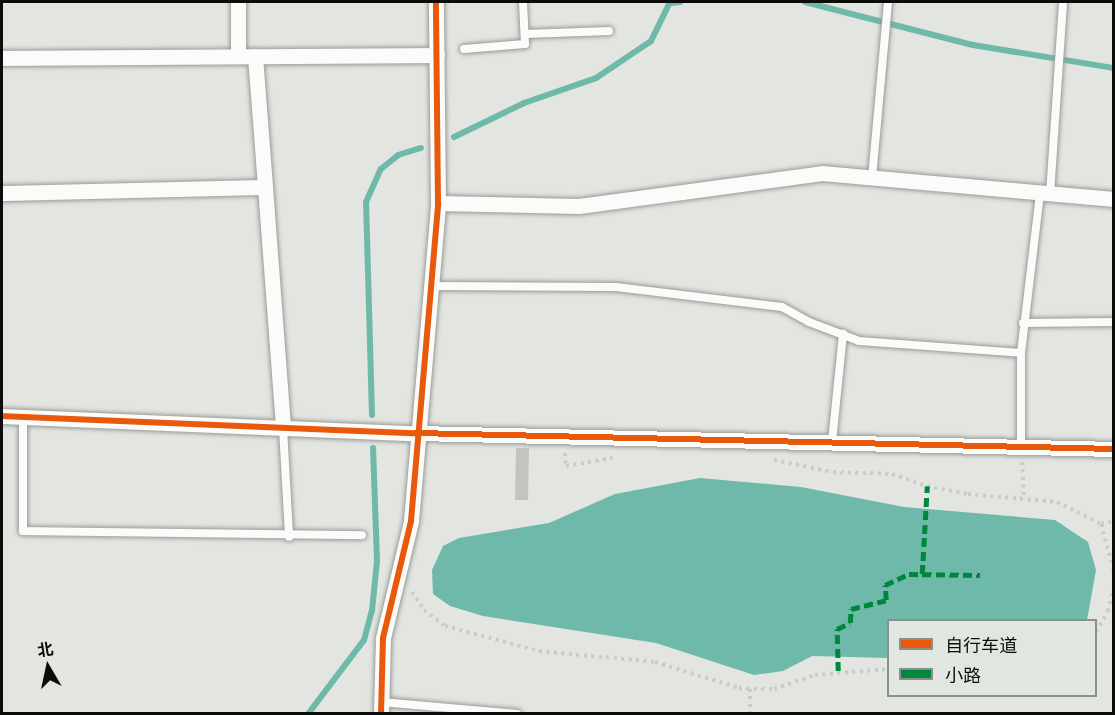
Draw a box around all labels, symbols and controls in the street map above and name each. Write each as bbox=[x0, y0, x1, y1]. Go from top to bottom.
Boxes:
legend bbox=[887, 619, 1097, 697]
text: 自行车道 bbox=[945, 633, 1017, 658]
north arrow bbox=[18, 637, 78, 697]
text: 北 bbox=[36, 637, 55, 661]
text: 小路 bbox=[945, 663, 981, 688]

